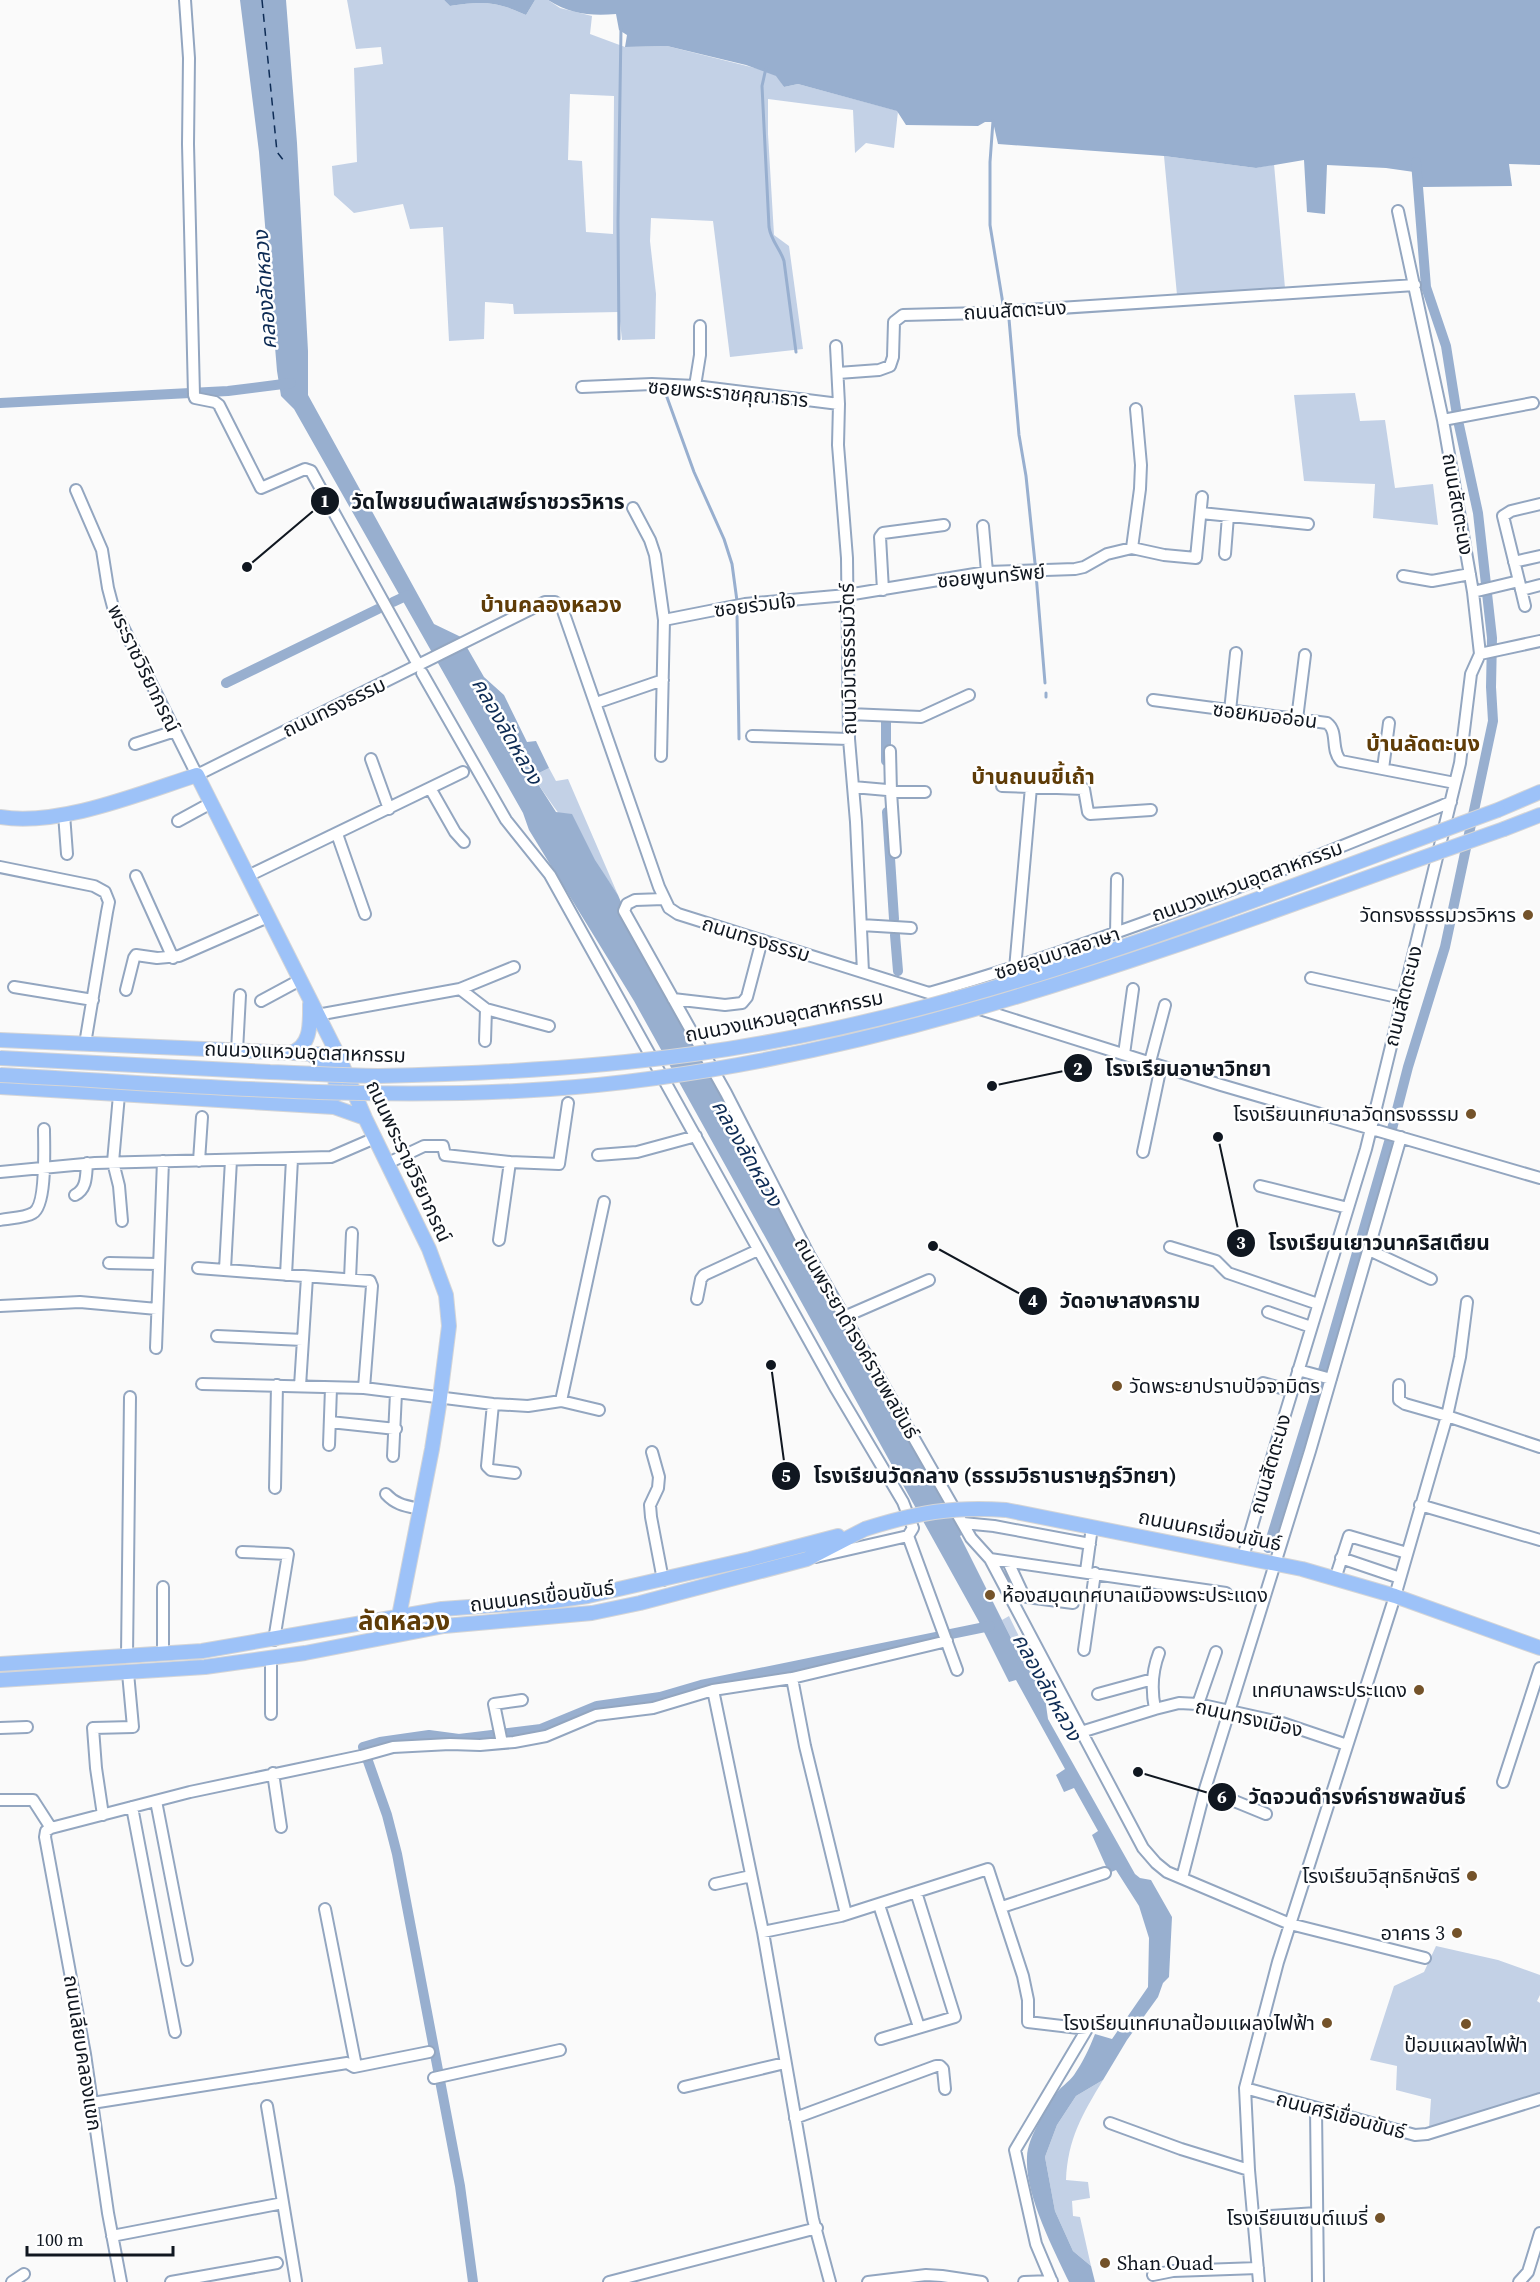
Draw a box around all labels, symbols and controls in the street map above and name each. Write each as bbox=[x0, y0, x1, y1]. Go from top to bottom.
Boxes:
water label: คลองลัดหลวง bbox=[246, 228, 283, 350]
street label: ถนนสัตตะนง bbox=[963, 293, 1067, 327]
street label: ซอยพระราชคุณาธาร bbox=[647, 372, 809, 414]
street label: ถนนสัตตะนง bbox=[1435, 451, 1481, 557]
callout: วัดไพชยนต์พลเสพย์ราชวรวิหาร bbox=[310, 482, 637, 521]
text: วัดไพชยนต์พลเสพย์ราชวรวิหาร bbox=[351, 487, 625, 516]
text: 1 bbox=[320, 488, 330, 513]
street label: ซอยพูนทรัพย์ bbox=[936, 557, 1046, 595]
street label: ถนนวิมารธรรมวัตร์ bbox=[833, 582, 863, 735]
street label: ซอยร่วมใจ bbox=[712, 586, 798, 624]
district label: บ้านคลองหลวง bbox=[480, 589, 622, 619]
street label: พระราชวิริยาภรณ์ bbox=[101, 599, 187, 737]
street label: ถนนทรงธรรม bbox=[278, 670, 390, 744]
water label: คลองลัดหลวง bbox=[465, 672, 551, 791]
street label: ซอยหมออ่อน bbox=[1211, 695, 1319, 735]
district label: บ้านลัดตะนง bbox=[1366, 728, 1480, 758]
district label: บ้านถนนขี้เถ้า bbox=[971, 761, 1095, 791]
street label: ถนนวงแหวนอุตสาหกรรม bbox=[1147, 833, 1347, 929]
place label: วัดทรงธรรมวรวิหาร bbox=[1359, 901, 1516, 929]
marker: วัดทรงธรรมวรวิหาร bbox=[1521, 908, 1535, 922]
street label: ถนนทรงธรรม bbox=[698, 909, 814, 969]
street label: ซอยอุนบาลอาษา bbox=[991, 920, 1123, 986]
street label: ถนนสัตตะนง bbox=[1377, 943, 1429, 1049]
street label: ถนนวงแหวนอุตสาหกรรม bbox=[682, 983, 886, 1049]
street label: ถนนวงแหวนอุตสาหกรรม bbox=[204, 1034, 406, 1070]
callout: โรงเรียนอาษาวิทยา bbox=[1063, 1049, 1283, 1088]
text: โรงเรียนอาษาวิทยา bbox=[1105, 1054, 1271, 1083]
text: 2 bbox=[1073, 1056, 1083, 1081]
street label: ถนนพระราชวิริยาภรณ์ bbox=[359, 1076, 459, 1246]
water label: คลองลัดหลวง bbox=[705, 1094, 791, 1213]
place label: โรงเรียนเทศบาลวัดทรงธรรม bbox=[1233, 1100, 1459, 1128]
marker: โรงเรียนเทศบาลวัดทรงธรรม bbox=[1464, 1107, 1478, 1121]
callout: โรงเรียนเยาวนาคริสเตียน bbox=[1226, 1223, 1502, 1262]
text: โรงเรียนเยาวนาคริสเตียน bbox=[1268, 1228, 1490, 1257]
text: 3 bbox=[1236, 1230, 1246, 1255]
street label: ถนนพระยาดำรงค์ราชพลขันธ์ bbox=[788, 1232, 926, 1444]
callout: วัดอาษาสงคราม bbox=[1018, 1281, 1213, 1320]
text: วัดอาษาสงคราม bbox=[1060, 1286, 1200, 1315]
text: 4 bbox=[1028, 1288, 1038, 1313]
place label: วัดพระยาปราบปัจจามิตร bbox=[1129, 1372, 1320, 1400]
marker: วัดพระยาปราบปัจจามิตร bbox=[1110, 1379, 1124, 1393]
street label: ถนนสัตตะนง bbox=[1242, 1411, 1298, 1517]
callout: โรงเรียนวัดกลาง (ธรรมวิธานราษฎร์วิทยา) bbox=[771, 1457, 1189, 1496]
text: โรงเรียนวัดกลาง (ธรรมวิธานราษฎร์วิทยา) bbox=[813, 1461, 1177, 1490]
text: 5 bbox=[781, 1463, 791, 1488]
street label: ถนนนครเขื่อนขันธ์ bbox=[1136, 1502, 1284, 1558]
street label: ถนนนครเขื่อนขันธ์ bbox=[468, 1573, 616, 1619]
place label: ห้องสมุดเทศบาลเมืองพระประแดง bbox=[1002, 1581, 1268, 1609]
marker: ห้องสมุดเทศบาลเมืองพระประแดง bbox=[983, 1588, 997, 1602]
district label: ลัดหลวง bbox=[358, 1603, 450, 1639]
water label: คลองลัดหลวง bbox=[1006, 1628, 1090, 1747]
place label: เทศบาลพระประแดง bbox=[1251, 1676, 1407, 1704]
marker: เทศบาลพระประแดง bbox=[1412, 1683, 1426, 1697]
street label: ถนนทรงเมือง bbox=[1192, 1692, 1306, 1744]
callout: วัดจวนดำรงค์ราชพลขันธ์ bbox=[1207, 1777, 1478, 1816]
text: วัดจวนดำรงค์ราชพลขันธ์ bbox=[1248, 1782, 1466, 1811]
text: 6 bbox=[1217, 1784, 1227, 1809]
place label: โรงเรียนวิสุทธิกษัตรี bbox=[1302, 1862, 1460, 1890]
marker: โรงเรียนวิสุทธิกษัตรี bbox=[1465, 1869, 1479, 1883]
place label: อาคาร 3 bbox=[1381, 1919, 1445, 1947]
marker: อาคาร 3 bbox=[1450, 1926, 1464, 1940]
street label: ถนนเลียบคลองแขก bbox=[57, 1973, 109, 2133]
place label: โรงเรียนเทศบาลป้อมแผลงไฟฟ้า bbox=[1063, 2009, 1315, 2037]
marker: โรงเรียนเทศบาลป้อมแผลงไฟฟ้า bbox=[1320, 2016, 1334, 2030]
marker: ป้อมแผลงไฟฟ้า bbox=[1459, 2017, 1473, 2031]
place label: ป้อมแผลงไฟฟ้า bbox=[1404, 2031, 1528, 2059]
street label: ถนนศรีเขื่อนขันธ์ bbox=[1273, 2084, 1409, 2146]
place label: โรงเรียนเซนต์แมรี่ bbox=[1227, 2204, 1368, 2232]
marker: โรงเรียนเซนต์แมรี่ bbox=[1373, 2211, 1387, 2225]
scale bar bbox=[27, 2219, 172, 2257]
text: 100 m bbox=[36, 2227, 83, 2252]
place label: Shan Ouad bbox=[1117, 2249, 1214, 2277]
marker: Shan Ouad bbox=[1098, 2256, 1112, 2270]

